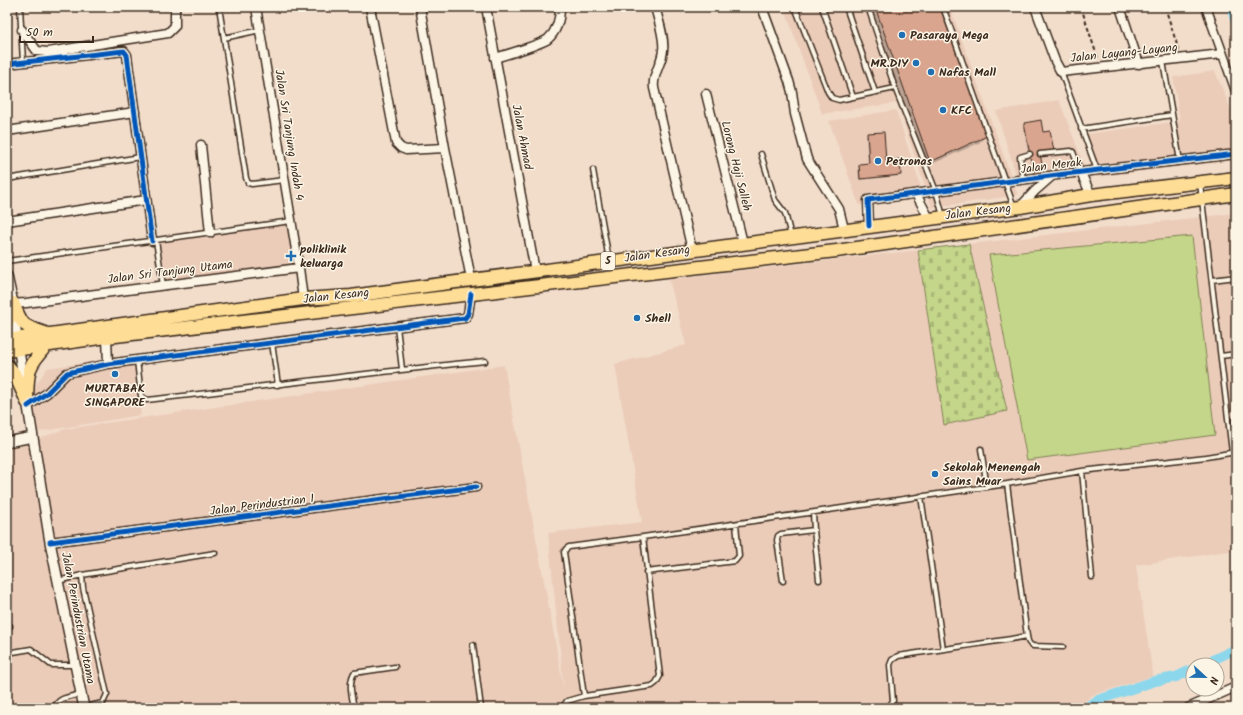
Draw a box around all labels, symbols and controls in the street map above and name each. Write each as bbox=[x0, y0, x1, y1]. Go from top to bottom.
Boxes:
scale bar bbox=[20, 18, 93, 44]
text: 50 m bbox=[26, 23, 53, 42]
place label: Pasaraya Mega bbox=[910, 26, 989, 45]
marker: Pasaraya Mega bbox=[897, 30, 907, 40]
street label: Jalan Layang-Layang bbox=[1070, 38, 1179, 68]
place label: MR.DIY bbox=[870, 54, 909, 73]
marker: MR.DIY bbox=[911, 58, 921, 68]
place label: Nafas Mall bbox=[939, 63, 997, 82]
marker: Nafas Mall bbox=[926, 67, 936, 77]
street label: Jalan Sri Tanjung Indah 4 bbox=[269, 68, 309, 202]
place label: KFC bbox=[951, 101, 972, 120]
street label: Jalan Ahmad bbox=[506, 103, 538, 172]
marker: KFC bbox=[938, 105, 948, 115]
street label: Lorong Haji Salleh bbox=[716, 119, 756, 213]
place label: Petronas bbox=[886, 152, 932, 171]
street label: Jalan Merak bbox=[1020, 153, 1083, 179]
marker: Petronas bbox=[873, 156, 883, 166]
street label: Jalan Kesang bbox=[944, 198, 1012, 225]
place label: poliklinik keluarga bbox=[299, 240, 347, 273]
street label: Jalan Kesang bbox=[623, 240, 691, 268]
marker: poliklinik keluarga bbox=[285, 250, 297, 262]
road number: 5 bbox=[601, 252, 615, 270]
street label: Jalan Sri Tanjung Utama bbox=[106, 255, 234, 289]
street label: Jalan Kesang bbox=[302, 283, 370, 309]
place label: Shell bbox=[645, 309, 671, 328]
marker: Shell bbox=[632, 313, 642, 323]
marker: MURTABAK SINGAPORE bbox=[110, 369, 120, 379]
place label: MURTABAK SINGAPORE bbox=[85, 379, 147, 412]
place label: Sekolah Menengah Sains Muar bbox=[943, 458, 1041, 491]
marker: Sekolah Menengah Sains Muar bbox=[930, 469, 940, 479]
street label: Jalan Perindustrian 1 bbox=[209, 489, 316, 521]
street label: Jalan Perindustrian Utama bbox=[56, 550, 100, 686]
north arrow bbox=[1185, 657, 1225, 697]
text: N bbox=[1204, 674, 1223, 687]

